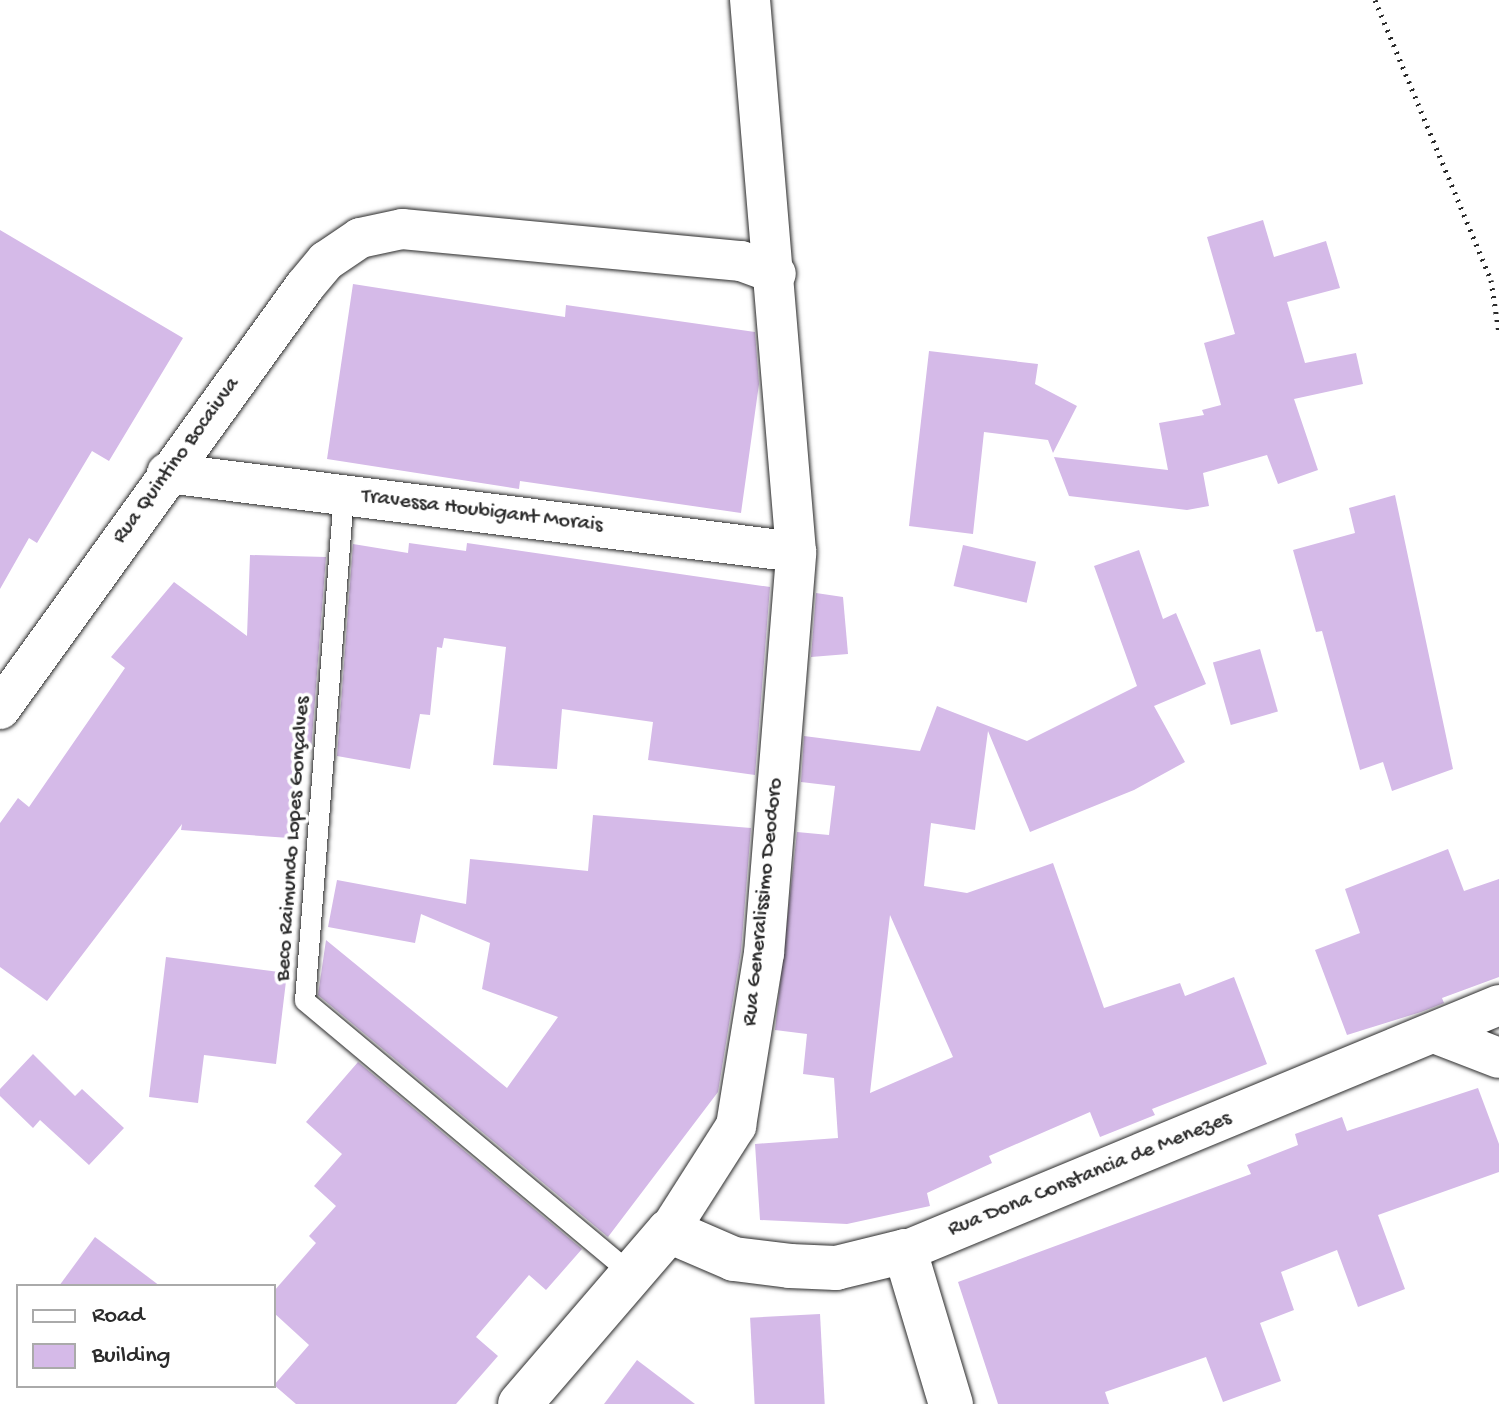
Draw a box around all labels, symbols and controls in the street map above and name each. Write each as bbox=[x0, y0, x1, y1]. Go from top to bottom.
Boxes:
street label: Rua Quintino Bocaiuva bbox=[108, 372, 246, 550]
street label: Travessa Houbigant Morais bbox=[360, 484, 604, 540]
street label: Beco Raimundo Lopes Gonçalves bbox=[271, 696, 317, 982]
street label: Rua Generalissimo Deodoro bbox=[738, 776, 790, 1028]
street label: Rua Dona Constancia de Menezes bbox=[945, 1106, 1235, 1244]
legend bbox=[16, 1284, 276, 1388]
text: Road bbox=[92, 1302, 144, 1331]
text: Building bbox=[92, 1342, 170, 1371]

